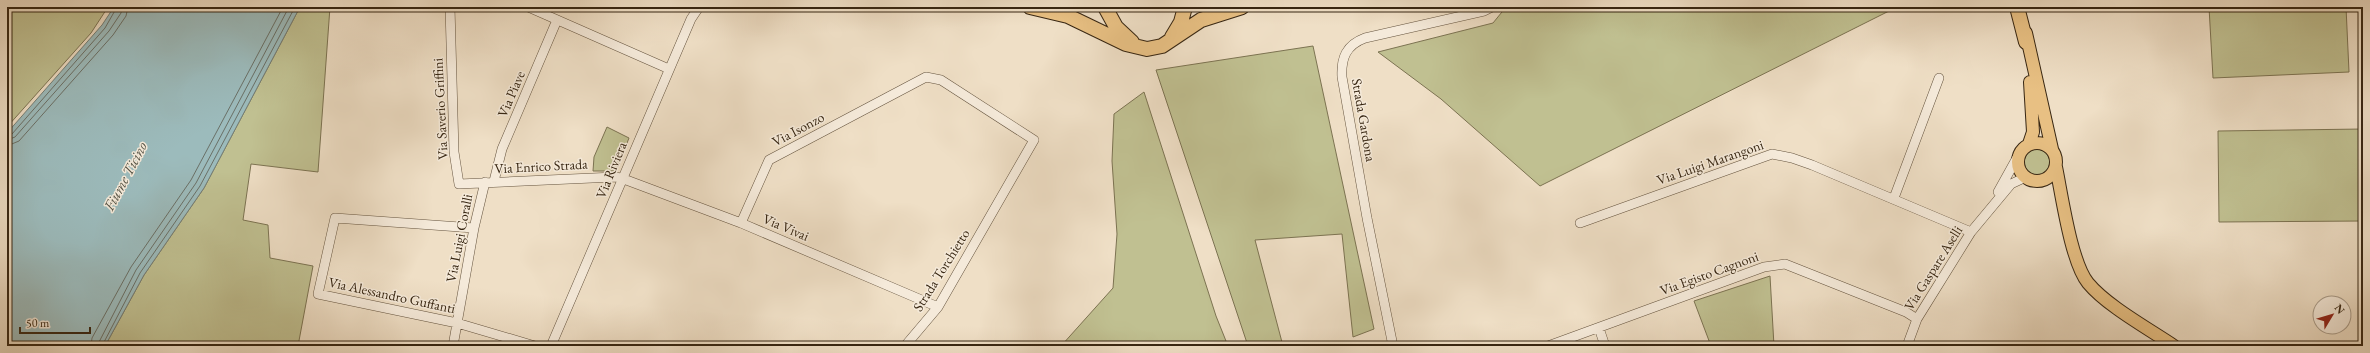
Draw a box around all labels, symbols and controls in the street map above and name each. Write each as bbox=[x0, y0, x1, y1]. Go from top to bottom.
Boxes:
street label: Via Saverio Griffini bbox=[428, 57, 452, 160]
street label: Via Piave bbox=[493, 68, 529, 120]
street label: Strada Gardona bbox=[1348, 77, 1380, 163]
street label: Via Isonzo bbox=[769, 108, 827, 150]
street label: Via Luigi Marangoni bbox=[1654, 135, 1766, 189]
water label: Fiume Ticino bbox=[98, 138, 151, 215]
street label: Via Riviera bbox=[591, 139, 631, 201]
street label: Via Enrico Strada bbox=[494, 155, 588, 177]
street label: Via Luigi Coralli bbox=[442, 192, 476, 284]
street label: Via Vivai bbox=[760, 209, 812, 245]
street label: Via Gaspare Aselli bbox=[1900, 222, 1967, 314]
street label: Strada Torchietto bbox=[909, 225, 973, 314]
street label: Via Egisto Cagnoni bbox=[1657, 247, 1761, 299]
street label: Via Alessandro Guffanti bbox=[327, 273, 458, 317]
north arrow bbox=[2312, 295, 2352, 335]
text: N bbox=[2332, 301, 2348, 317]
scale bar bbox=[20, 309, 90, 335]
text: 50 m bbox=[26, 315, 50, 331]

